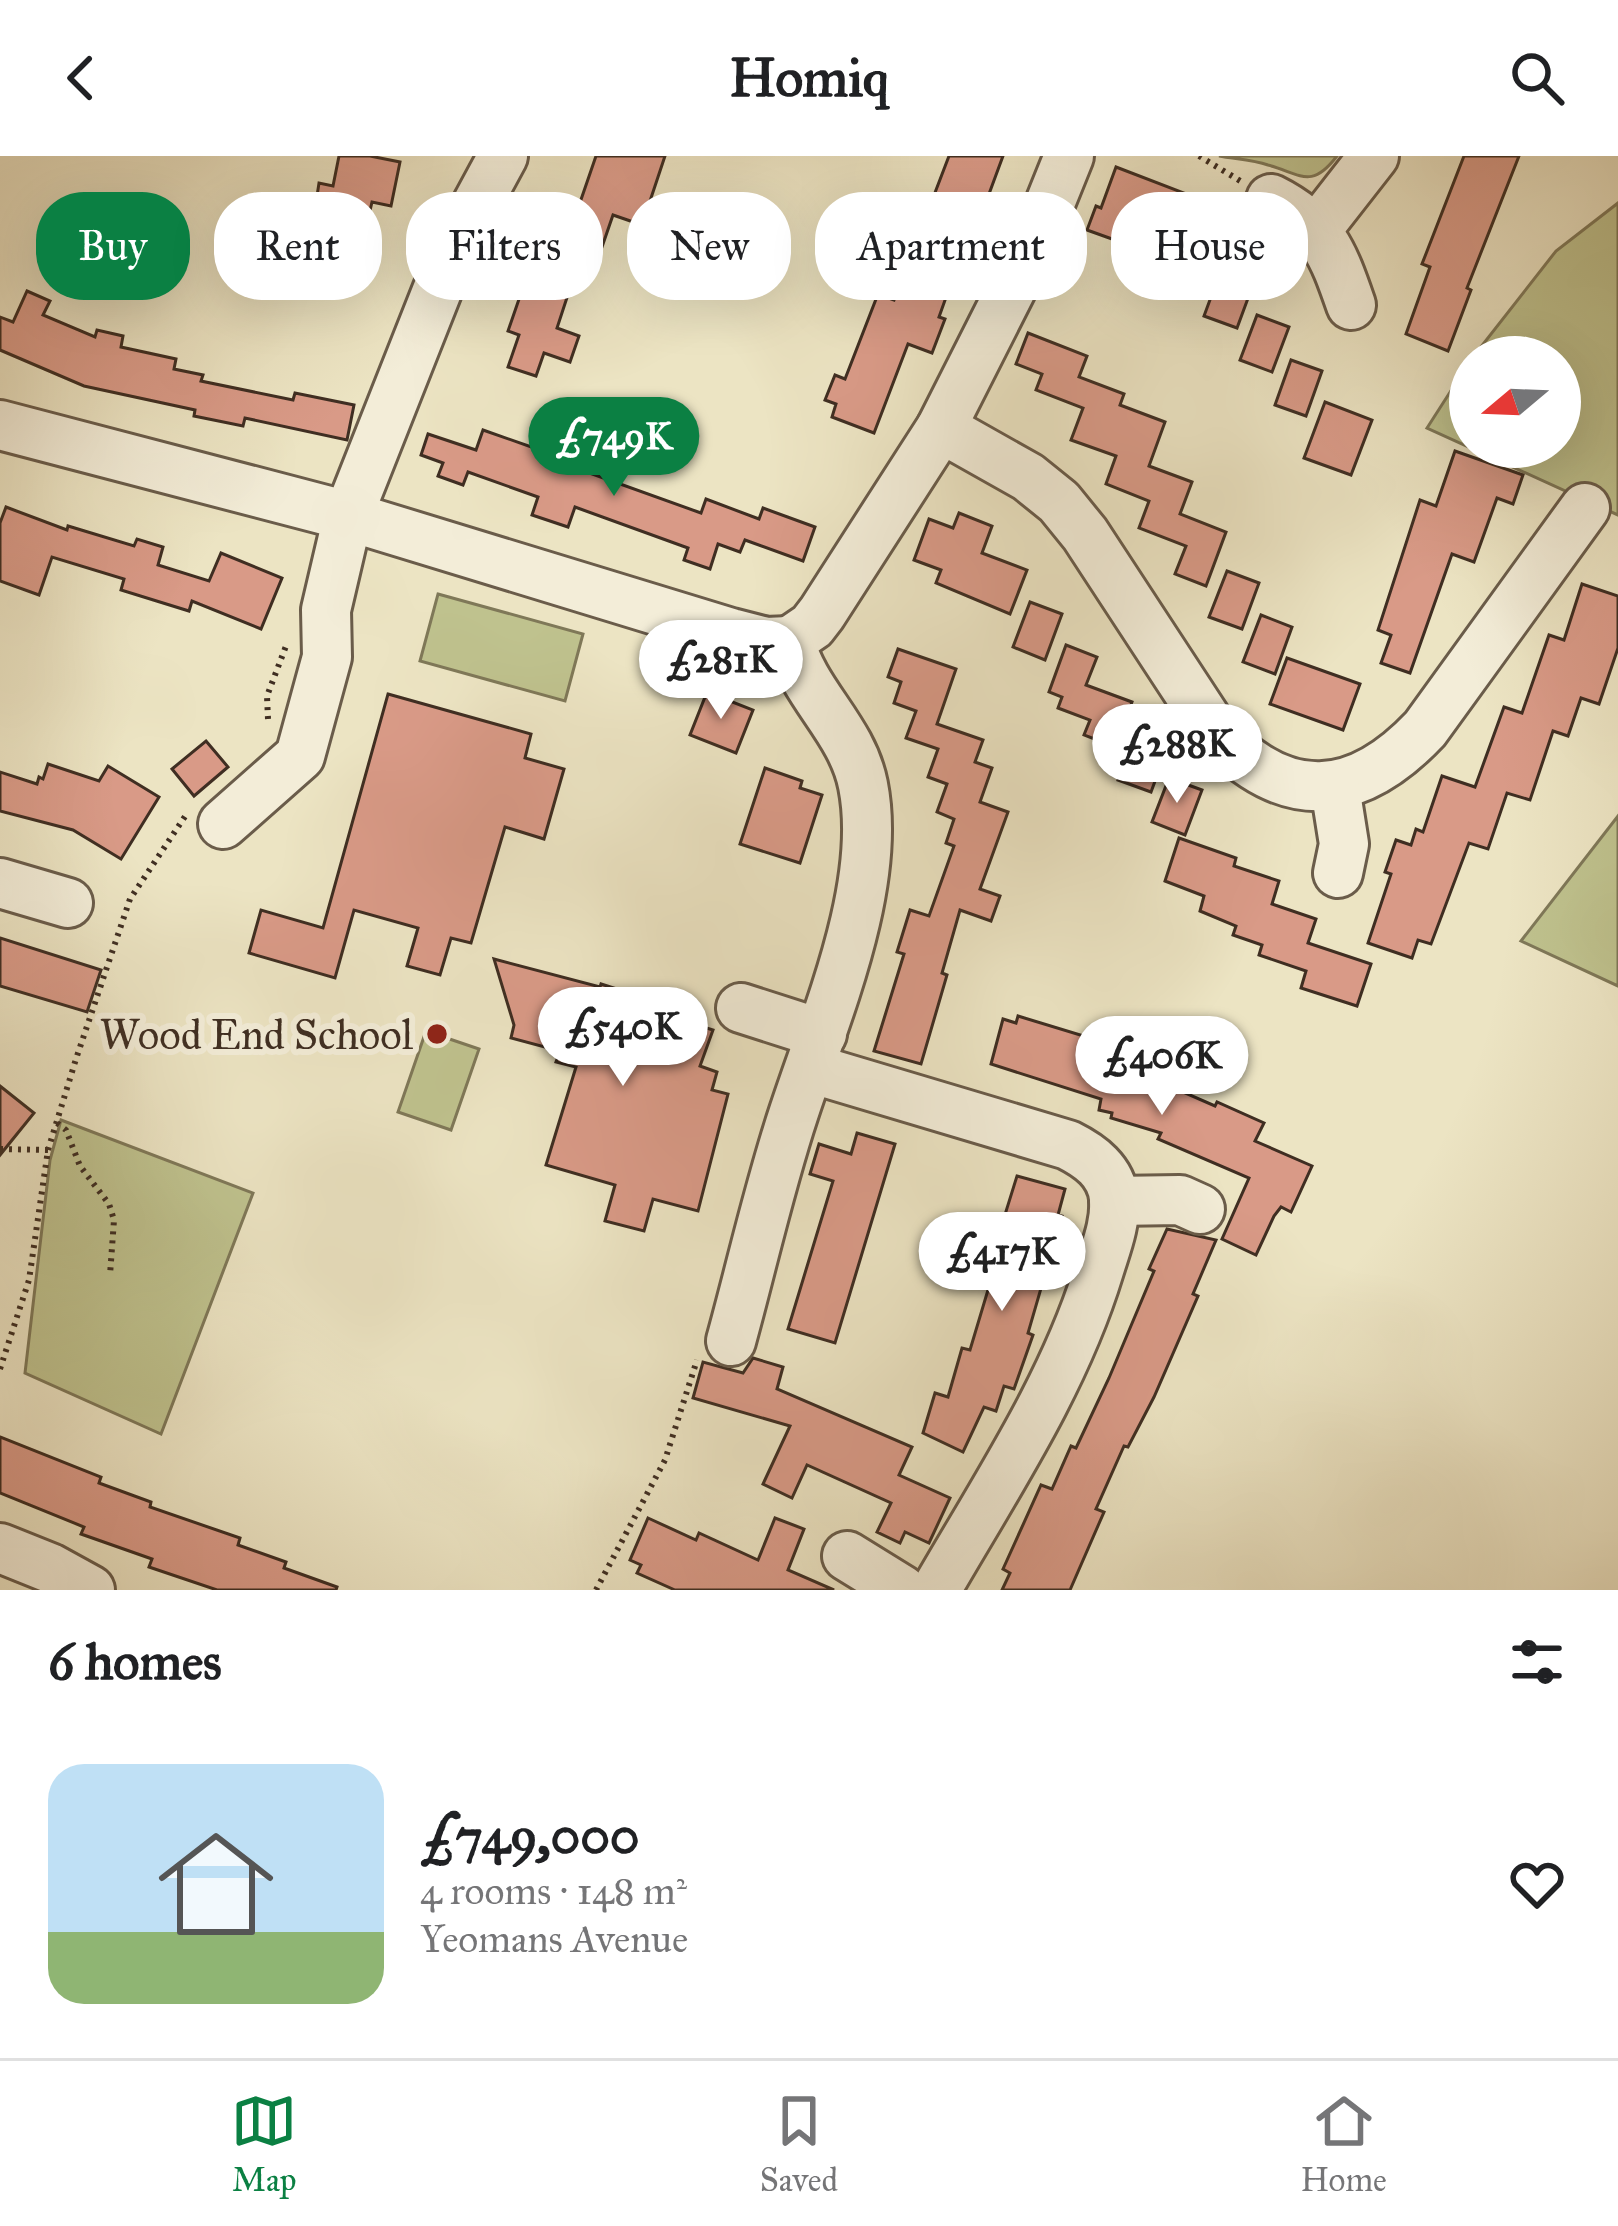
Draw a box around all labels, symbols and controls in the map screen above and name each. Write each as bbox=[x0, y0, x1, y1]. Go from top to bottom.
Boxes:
icon: back bbox=[48, 45, 114, 111]
text: Homiq bbox=[729, 45, 889, 111]
icon: search bbox=[1504, 45, 1570, 111]
chip: Buy bbox=[36, 192, 190, 300]
chip: Rent bbox=[214, 192, 382, 300]
chip: Filters bbox=[406, 192, 603, 300]
chip: New bbox=[627, 192, 791, 300]
chip: Apartment bbox=[815, 192, 1087, 300]
chip: House bbox=[1111, 192, 1308, 300]
north arrow bbox=[1449, 336, 1581, 468]
map controls bbox=[1449, 336, 1581, 468]
pin: £749K bbox=[530, 397, 698, 499]
text: £749K bbox=[555, 412, 673, 460]
pin: £281K bbox=[637, 620, 805, 722]
text: £281K bbox=[666, 635, 776, 683]
pin: £288K bbox=[1093, 704, 1261, 806]
text: £288K bbox=[1119, 719, 1235, 767]
pin: £540K bbox=[539, 987, 707, 1089]
text: £540K bbox=[565, 1002, 681, 1050]
place label: Wood End School bbox=[100, 1009, 414, 1061]
pin: £406K bbox=[1078, 1016, 1246, 1118]
marker: Wood End School bbox=[424, 1021, 450, 1047]
text: £406K bbox=[1102, 1031, 1222, 1079]
pin: £417K bbox=[918, 1212, 1086, 1314]
text: £417K bbox=[946, 1227, 1058, 1275]
icon: filters bbox=[1504, 1629, 1570, 1695]
text: 6 homes bbox=[48, 1631, 222, 1693]
text: £749,000 bbox=[420, 1805, 640, 1867]
icon: home bbox=[144, 1812, 288, 1956]
icon: heart bbox=[1504, 1851, 1570, 1917]
text: 4 rooms · 148 m² bbox=[420, 1867, 687, 1915]
text: Yeomans Avenue bbox=[420, 1915, 688, 1963]
tab: Map bbox=[231, 2088, 297, 2200]
tab: Saved bbox=[760, 2088, 838, 2200]
tab: Home bbox=[1300, 2088, 1387, 2200]

